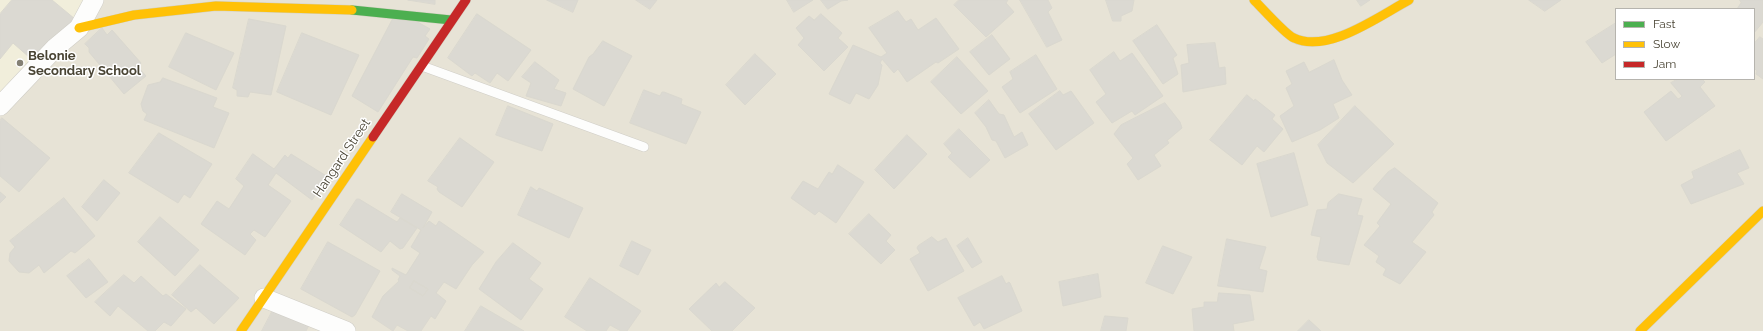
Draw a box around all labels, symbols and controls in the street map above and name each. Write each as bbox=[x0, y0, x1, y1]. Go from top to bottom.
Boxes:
legend bbox=[1615, 8, 1755, 80]
text: Fast bbox=[1653, 17, 1676, 31]
text: Slow bbox=[1653, 37, 1680, 51]
place label: Belonie Secondary School bbox=[28, 48, 141, 79]
text: Jam bbox=[1653, 57, 1676, 71]
marker: Belonie Secondary School bbox=[15, 58, 25, 68]
street label: Hangard Street bbox=[310, 116, 374, 200]

